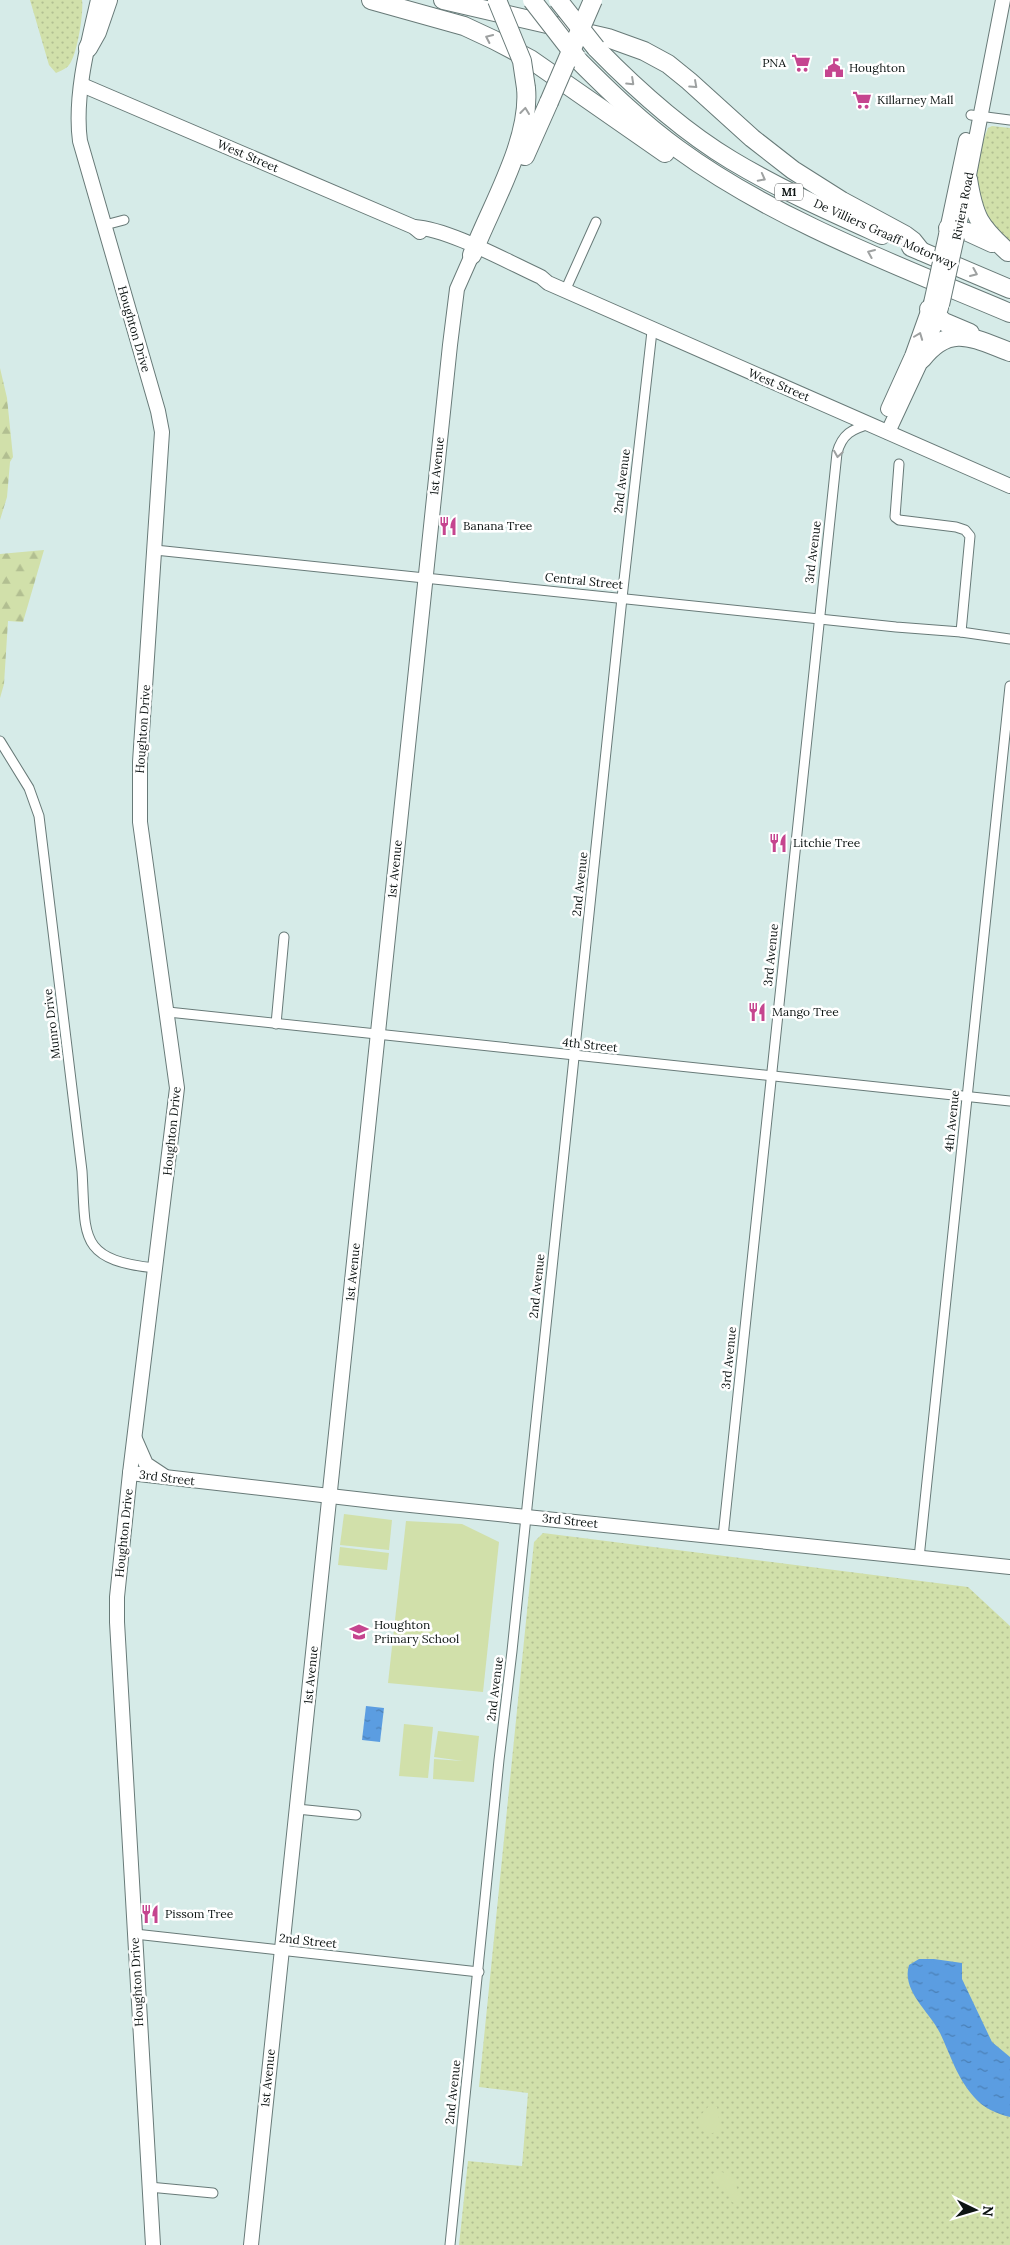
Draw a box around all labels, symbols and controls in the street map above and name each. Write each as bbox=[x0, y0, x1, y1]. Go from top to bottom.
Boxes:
one-way arrow bbox=[485, 33, 494, 44]
supermarket icon: PNA bbox=[790, 52, 812, 74]
place label: PNA bbox=[762, 55, 786, 70]
public building icon: Houghton bbox=[823, 57, 845, 79]
place label: Houghton bbox=[849, 60, 905, 75]
one-way arrow bbox=[625, 77, 634, 86]
one-way arrow bbox=[689, 80, 698, 89]
supermarket icon: Killarney Mall bbox=[851, 89, 873, 111]
place label: Killarney Mall bbox=[877, 92, 953, 107]
one-way arrow bbox=[520, 107, 530, 115]
street label: West Street bbox=[215, 136, 282, 175]
one-way arrow bbox=[757, 171, 766, 181]
street label: Riviera Road bbox=[949, 171, 976, 241]
road number: M1 bbox=[775, 183, 803, 200]
street label: De Villiers Graaff Motorway bbox=[811, 195, 960, 272]
one-way arrow bbox=[868, 249, 876, 259]
one-way arrow bbox=[969, 267, 978, 278]
street label: Houghton Drive bbox=[115, 284, 154, 374]
one-way arrow bbox=[913, 332, 923, 341]
street label: West Street bbox=[746, 365, 813, 404]
street label: 1st Avenue bbox=[426, 436, 447, 496]
street label: 2nd Avenue bbox=[610, 447, 633, 514]
one-way arrow bbox=[833, 450, 843, 459]
restaurant icon: Banana Tree bbox=[437, 515, 459, 537]
place label: Banana Tree bbox=[463, 518, 533, 533]
street label: 3rd Avenue bbox=[801, 519, 824, 584]
street label: Central Street bbox=[544, 569, 624, 592]
street label: Houghton Drive bbox=[132, 683, 153, 774]
restaurant icon: Litchie Tree bbox=[767, 832, 789, 854]
place label: Litchie Tree bbox=[793, 835, 861, 850]
street label: 1st Avenue bbox=[384, 839, 405, 899]
street label: 2nd Avenue bbox=[569, 850, 590, 917]
street label: 3rd Avenue bbox=[760, 922, 781, 987]
street label: Munro Drive bbox=[40, 988, 63, 1060]
restaurant icon: Mango Tree bbox=[746, 1001, 768, 1023]
place label: Mango Tree bbox=[772, 1004, 839, 1019]
street label: 4th Street bbox=[562, 1034, 619, 1055]
street label: Houghton Drive bbox=[159, 1085, 184, 1176]
street label: 4th Avenue bbox=[941, 1089, 962, 1153]
street label: 1st Avenue bbox=[342, 1242, 363, 1302]
street label: 2nd Avenue bbox=[526, 1252, 547, 1319]
street label: 3rd Avenue bbox=[718, 1325, 739, 1390]
street label: 3rd Street bbox=[138, 1467, 196, 1488]
street label: Houghton Drive bbox=[111, 1487, 136, 1578]
street label: 3rd Street bbox=[541, 1510, 599, 1531]
place label: Houghton Primary School bbox=[374, 1617, 459, 1646]
school or university icon: Houghton Primary School bbox=[348, 1621, 370, 1643]
street label: 1st Avenue bbox=[300, 1645, 321, 1705]
street label: 2nd Avenue bbox=[483, 1655, 506, 1722]
restaurant icon: Pissom Tree bbox=[139, 1903, 161, 1925]
place label: Pissom Tree bbox=[165, 1906, 234, 1921]
street label: 2nd Street bbox=[278, 1930, 338, 1951]
street label: Houghton Drive bbox=[127, 1937, 146, 2027]
street label: 1st Avenue bbox=[257, 2048, 278, 2108]
street label: 2nd Avenue bbox=[442, 2058, 463, 2125]
north arrow bbox=[950, 2185, 1000, 2235]
text: N bbox=[978, 2205, 997, 2217]

